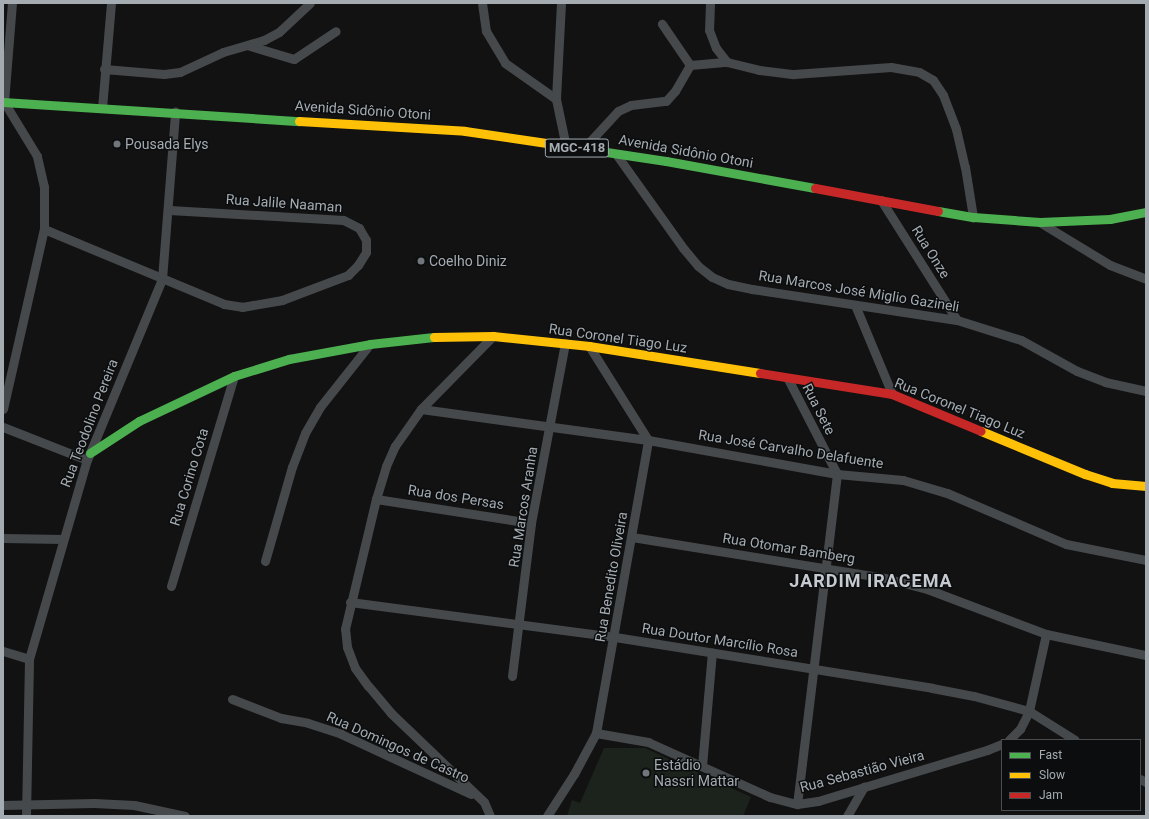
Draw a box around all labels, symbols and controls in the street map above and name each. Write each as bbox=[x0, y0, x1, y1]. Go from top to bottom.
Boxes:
street label: Avenida Sidônio Otoni bbox=[294, 97, 432, 123]
street label: Avenida Sidônio Otoni bbox=[617, 131, 755, 171]
place label: Pousada Elys bbox=[125, 136, 208, 152]
road number: MGC-418 bbox=[544, 137, 610, 159]
marker: Pousada Elys bbox=[112, 139, 122, 149]
street label: Rua Jalile Naaman bbox=[225, 191, 343, 215]
street label: Rua Onze bbox=[908, 223, 954, 281]
place label: Coelho Diniz bbox=[429, 253, 507, 269]
marker: Coelho Diniz bbox=[416, 256, 426, 266]
street label: Rua Marcos José Miglio Gazineli bbox=[757, 267, 961, 315]
street label: Rua Coronel Tiago Luz bbox=[548, 320, 688, 356]
street label: Rua Teodolino Pereira bbox=[57, 356, 121, 490]
street label: Rua Coronel Tiago Luz bbox=[892, 374, 1028, 442]
street label: Rua Sete bbox=[799, 381, 839, 437]
street label: Rua Corino Cota bbox=[166, 426, 212, 528]
street label: Rua José Carvalho Delafuente bbox=[697, 426, 885, 472]
street label: Rua Marcos Aranha bbox=[505, 445, 541, 569]
street label: Rua dos Persas bbox=[407, 481, 505, 513]
street label: Rua Benedito Oliveira bbox=[591, 511, 631, 643]
street label: Rua Otomar Bamberg bbox=[722, 529, 856, 567]
district label: JARDIM IRACEMA bbox=[789, 570, 953, 592]
street label: Rua Doutor Marcílio Rosa bbox=[641, 619, 799, 661]
street label: Rua Domingos de Castro bbox=[324, 708, 472, 786]
legend bbox=[1001, 739, 1141, 811]
street label: Rua Sebastião Vieira bbox=[798, 746, 926, 796]
text: Fast bbox=[1039, 748, 1062, 762]
place label: Estádio Nassri Mattar bbox=[654, 757, 739, 790]
marker: Estádio Nassri Mattar bbox=[641, 768, 651, 778]
text: Slow bbox=[1039, 768, 1065, 782]
text: Jam bbox=[1039, 788, 1063, 802]

